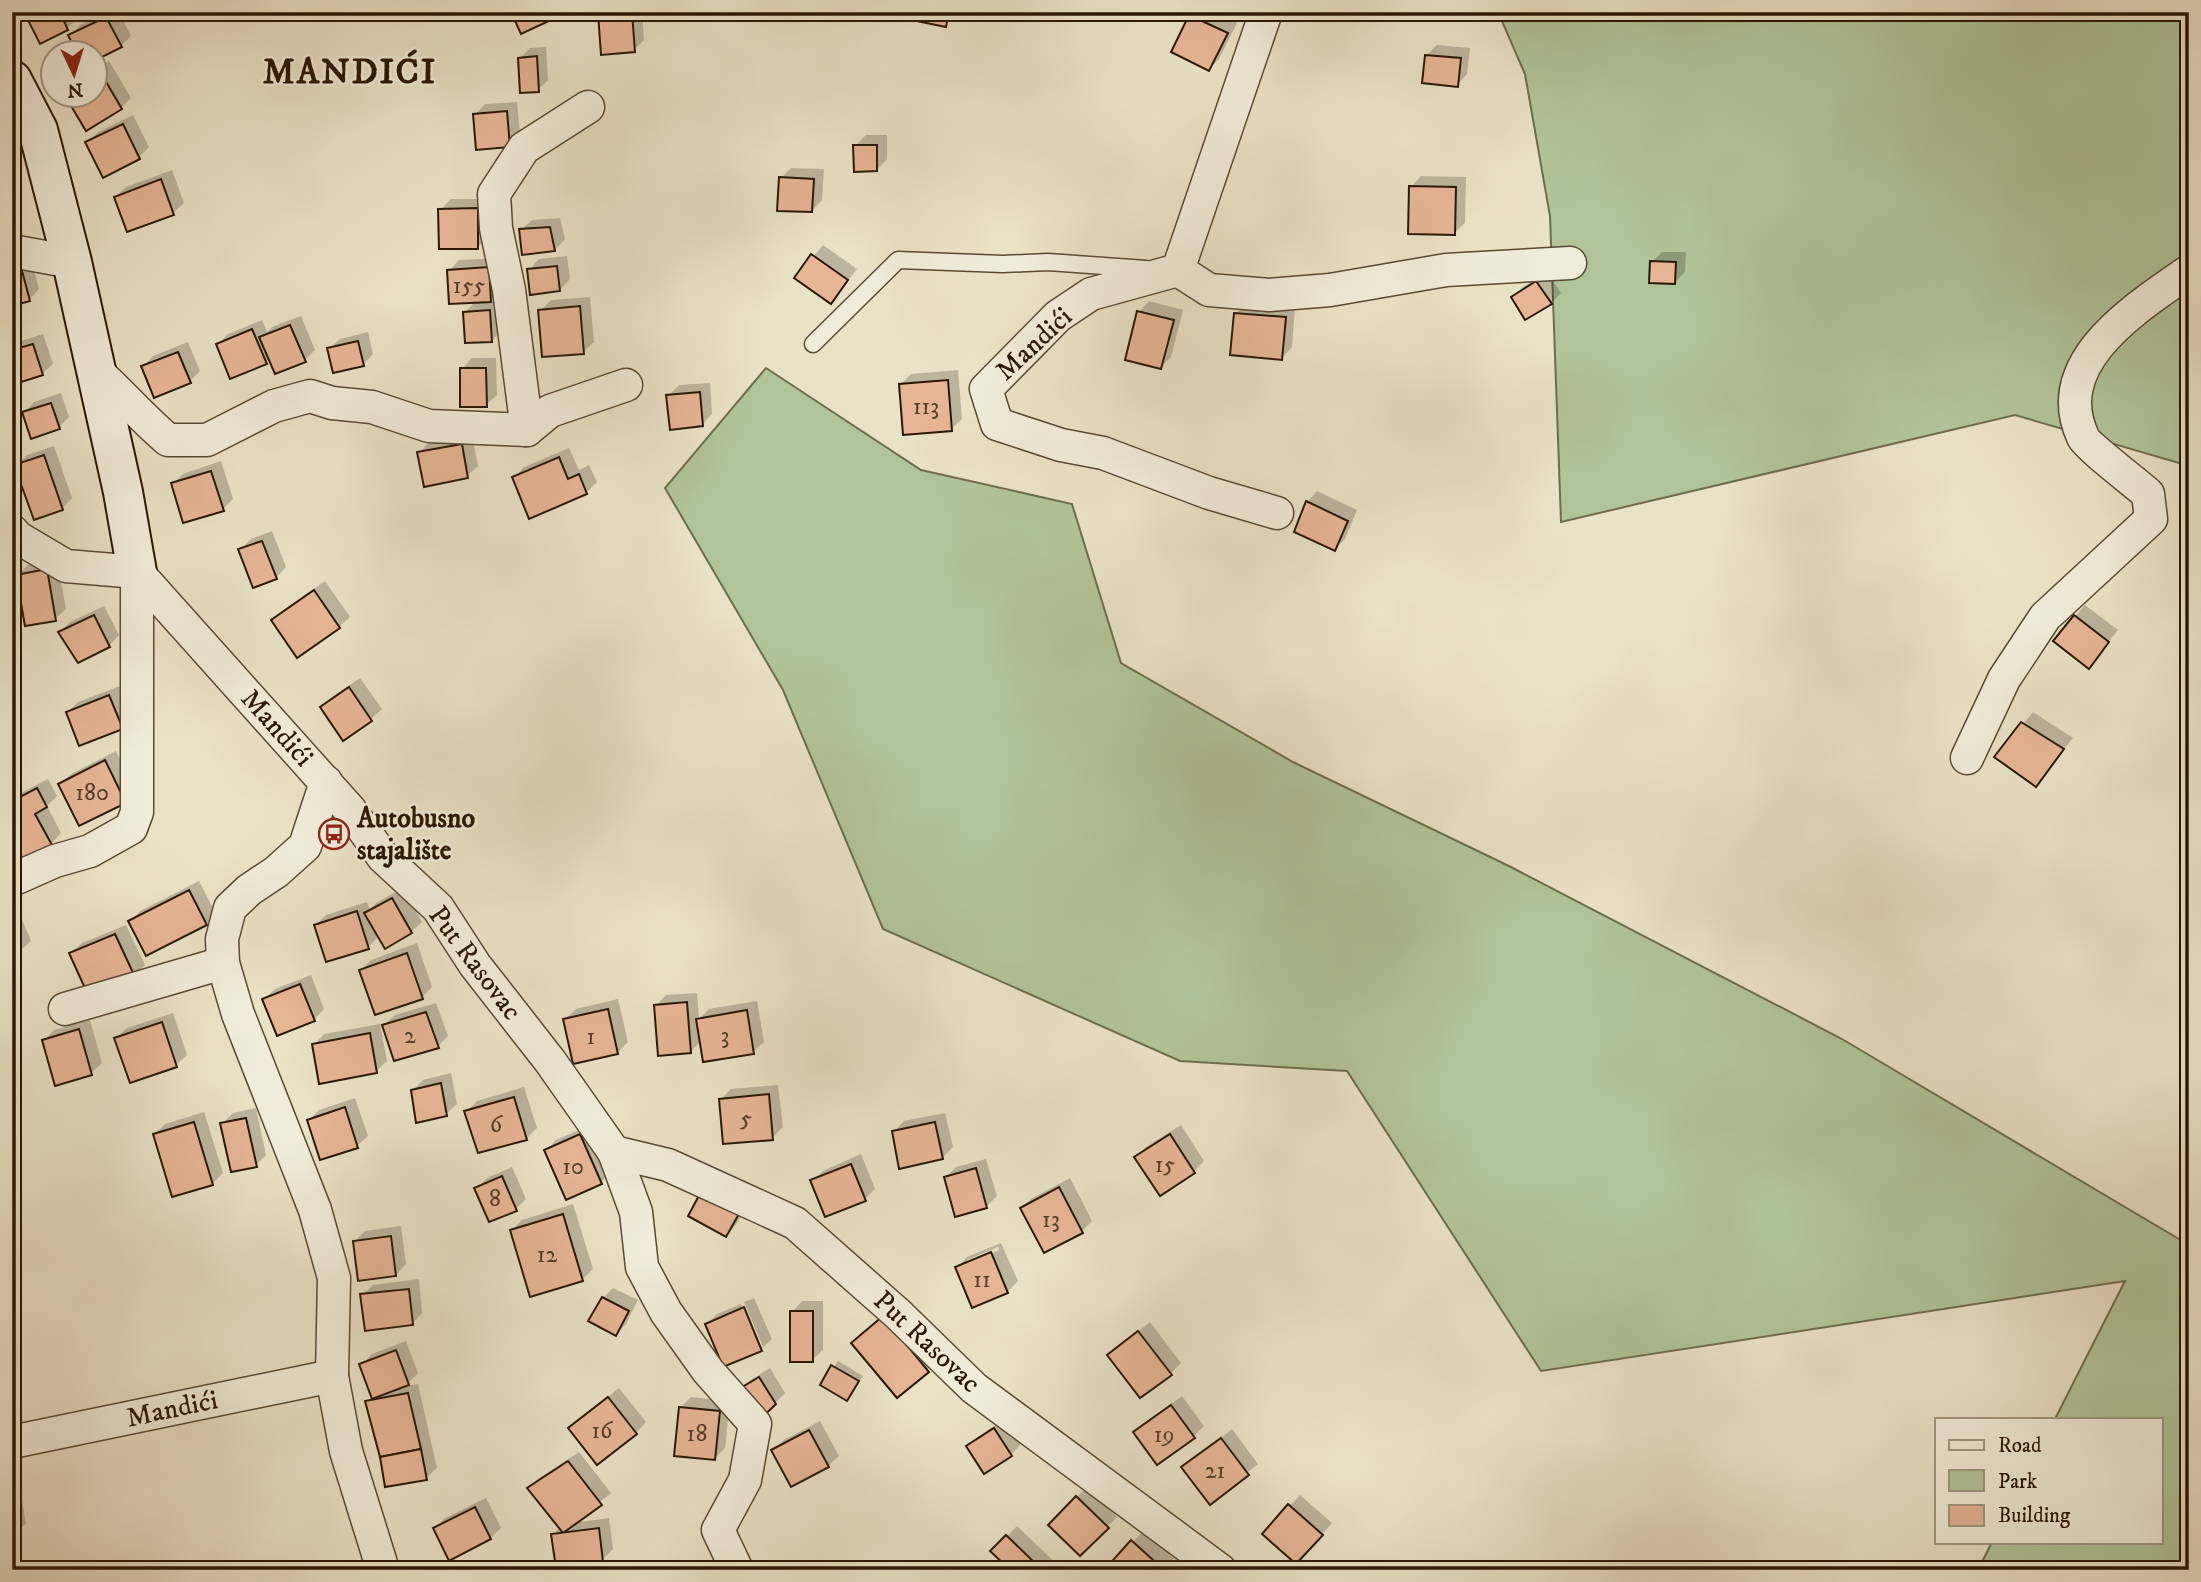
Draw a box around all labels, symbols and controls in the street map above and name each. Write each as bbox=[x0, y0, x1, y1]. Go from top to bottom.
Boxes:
north arrow bbox=[38, 38, 108, 108]
district label: MANDIĆI bbox=[263, 49, 437, 95]
text: N bbox=[66, 77, 84, 102]
house number: 155 bbox=[453, 271, 485, 301]
street label: Mandići bbox=[988, 300, 1080, 388]
house number: 113 bbox=[913, 392, 939, 422]
street label: Mandići bbox=[233, 682, 321, 774]
house number: 180 bbox=[75, 778, 109, 808]
place label: Autobusno stajalište bbox=[356, 801, 475, 868]
bus stop icon: Autobusno stajalište bbox=[317, 817, 351, 851]
street label: Put Rasovac bbox=[421, 899, 529, 1027]
house number: 2 bbox=[404, 1021, 416, 1051]
house number: 3 bbox=[721, 1021, 729, 1051]
house number: 1 bbox=[587, 1022, 595, 1052]
house number: 5 bbox=[740, 1104, 752, 1134]
house number: 6 bbox=[490, 1110, 504, 1140]
house number: 15 bbox=[1155, 1150, 1175, 1180]
house number: 10 bbox=[562, 1152, 584, 1182]
house number: 8 bbox=[489, 1184, 501, 1214]
house number: 13 bbox=[1042, 1205, 1060, 1235]
house number: 12 bbox=[537, 1240, 558, 1270]
house number: 11 bbox=[973, 1265, 991, 1295]
street label: Put Rasovac bbox=[866, 1283, 988, 1401]
street label: Mandići bbox=[123, 1382, 221, 1436]
house number: 16 bbox=[591, 1416, 614, 1446]
legend bbox=[1935, 1418, 2162, 1544]
house number: 18 bbox=[687, 1419, 707, 1449]
house number: 19 bbox=[1154, 1420, 1174, 1450]
text: Road bbox=[1998, 1433, 2042, 1459]
house number: 21 bbox=[1205, 1456, 1225, 1486]
text: Park bbox=[1998, 1469, 2038, 1495]
text: Building bbox=[1998, 1503, 2071, 1529]

